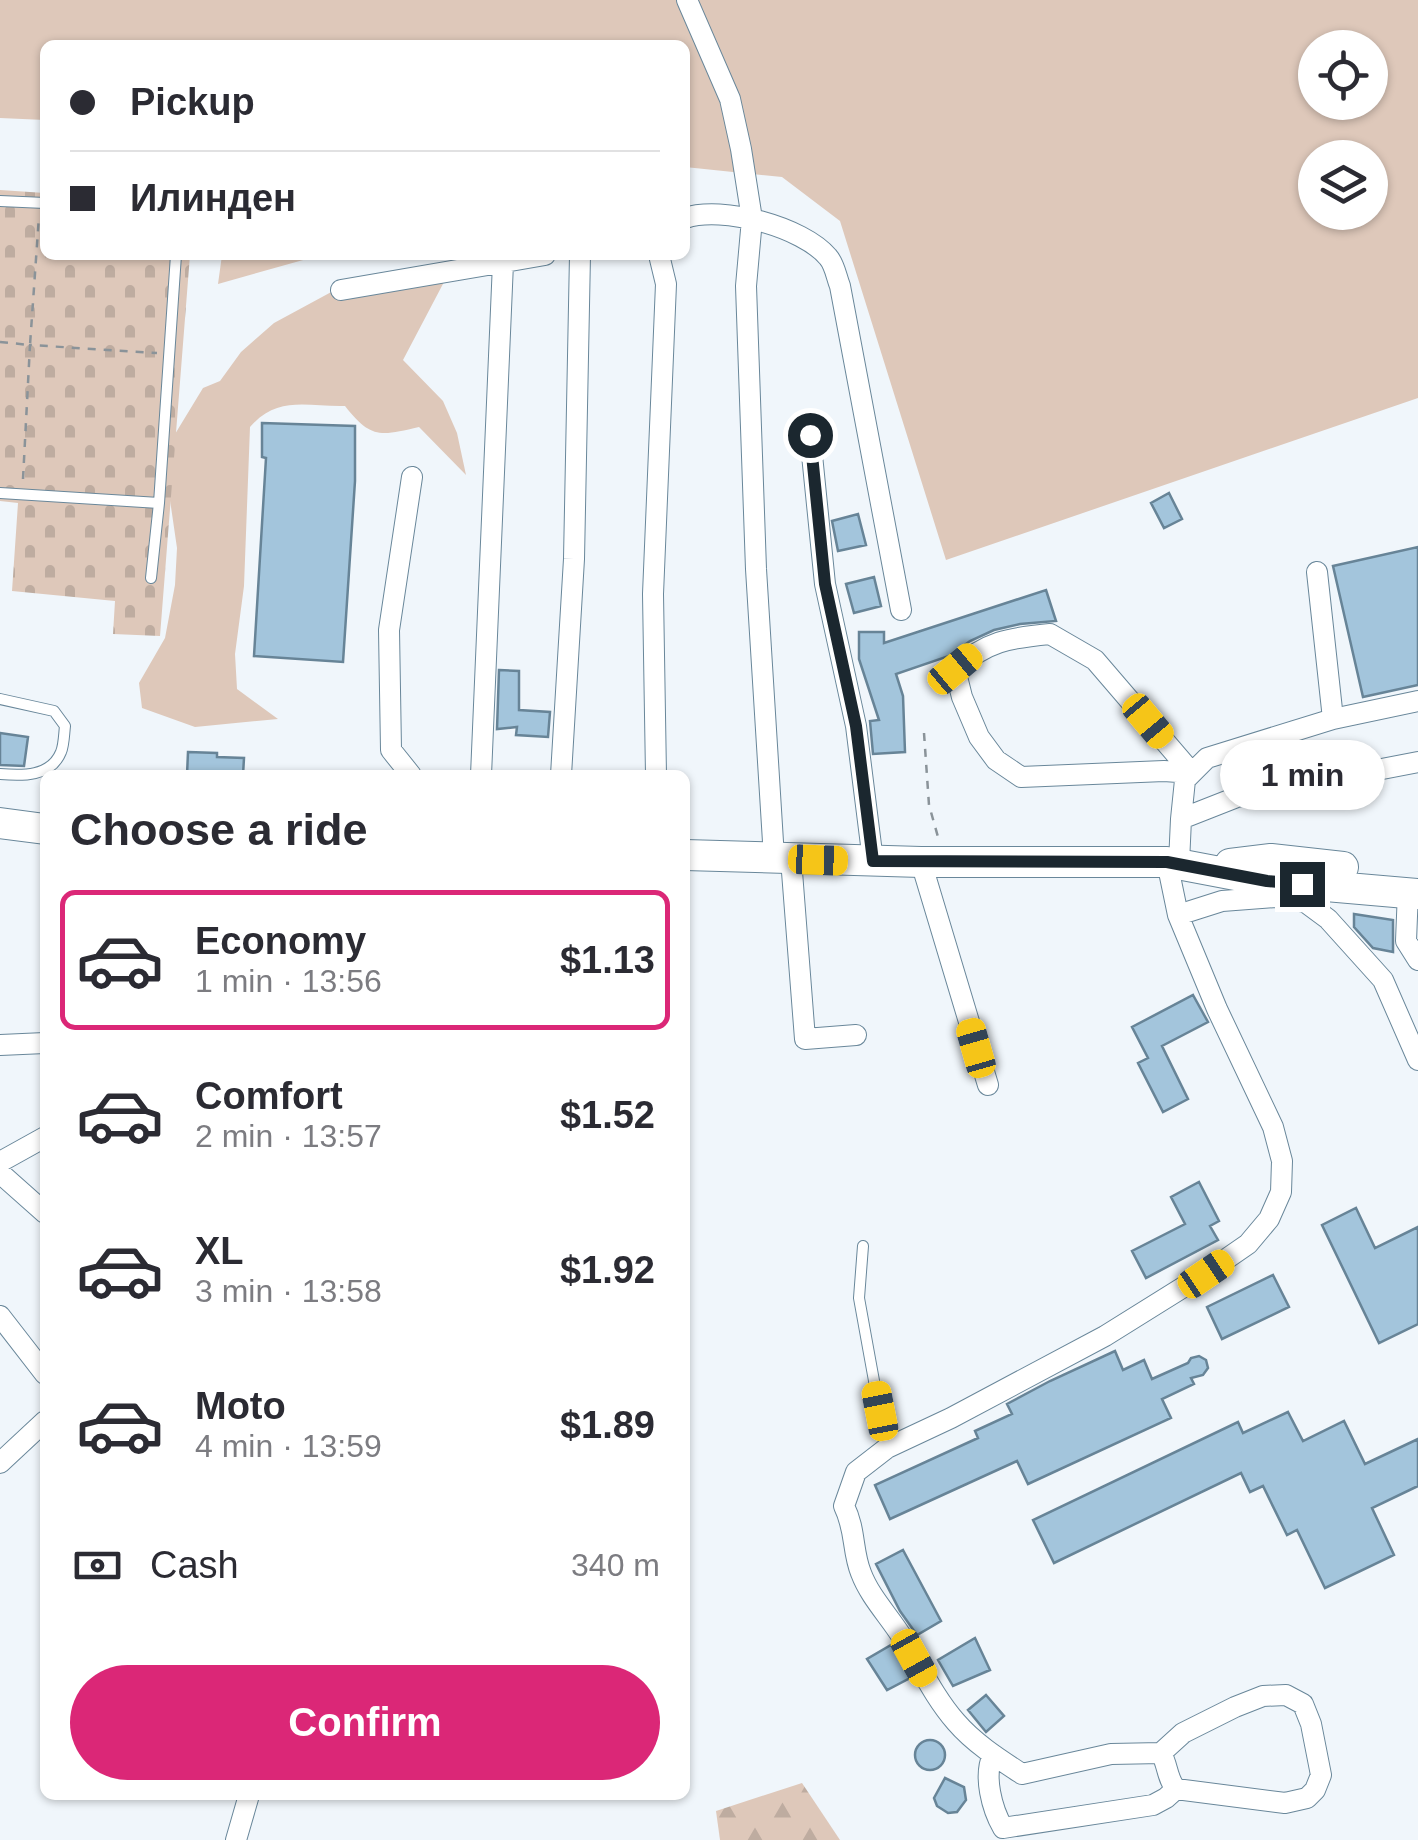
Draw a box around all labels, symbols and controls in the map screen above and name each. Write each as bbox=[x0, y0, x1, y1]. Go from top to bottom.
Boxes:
map controls bbox=[1298, 30, 1388, 230]
button: locate bbox=[1298, 30, 1388, 120]
text: Pickup bbox=[130, 81, 255, 123]
button: layers bbox=[1298, 140, 1388, 230]
text: Илинден bbox=[130, 177, 296, 219]
route start bbox=[788, 413, 833, 458]
car bbox=[922, 638, 988, 700]
car bbox=[1117, 688, 1179, 754]
callout: 1 min bbox=[1220, 739, 1384, 809]
text: 1 min bbox=[1261, 757, 1344, 793]
text: Choose a ride bbox=[70, 804, 368, 855]
car bbox=[787, 844, 849, 876]
route end bbox=[1280, 862, 1325, 907]
icon: car bbox=[75, 915, 165, 1005]
text: Economy bbox=[195, 920, 366, 962]
text: $1.13 bbox=[560, 939, 655, 981]
text: 1 min · 13:56 bbox=[195, 963, 382, 999]
car bbox=[953, 1015, 999, 1081]
icon: car bbox=[75, 1070, 165, 1160]
text: Comfort bbox=[195, 1075, 343, 1117]
text: $1.52 bbox=[560, 1094, 655, 1136]
text: 2 min · 13:57 bbox=[195, 1118, 382, 1154]
icon: car bbox=[75, 1225, 165, 1315]
text: XL bbox=[195, 1230, 244, 1272]
car bbox=[1173, 1245, 1239, 1303]
text: $1.92 bbox=[560, 1249, 655, 1291]
text: 3 min · 13:58 bbox=[195, 1273, 382, 1309]
car bbox=[860, 1379, 900, 1443]
icon: car bbox=[75, 1380, 165, 1470]
text: Moto bbox=[195, 1385, 286, 1427]
text: $1.89 bbox=[560, 1404, 655, 1446]
text: 4 min · 13:59 bbox=[195, 1428, 382, 1464]
icon: cash bbox=[70, 1538, 125, 1593]
text: Cash bbox=[150, 1544, 239, 1586]
text: 340 m bbox=[571, 1547, 660, 1583]
car bbox=[886, 1624, 942, 1692]
button: Confirm bbox=[70, 1665, 660, 1780]

